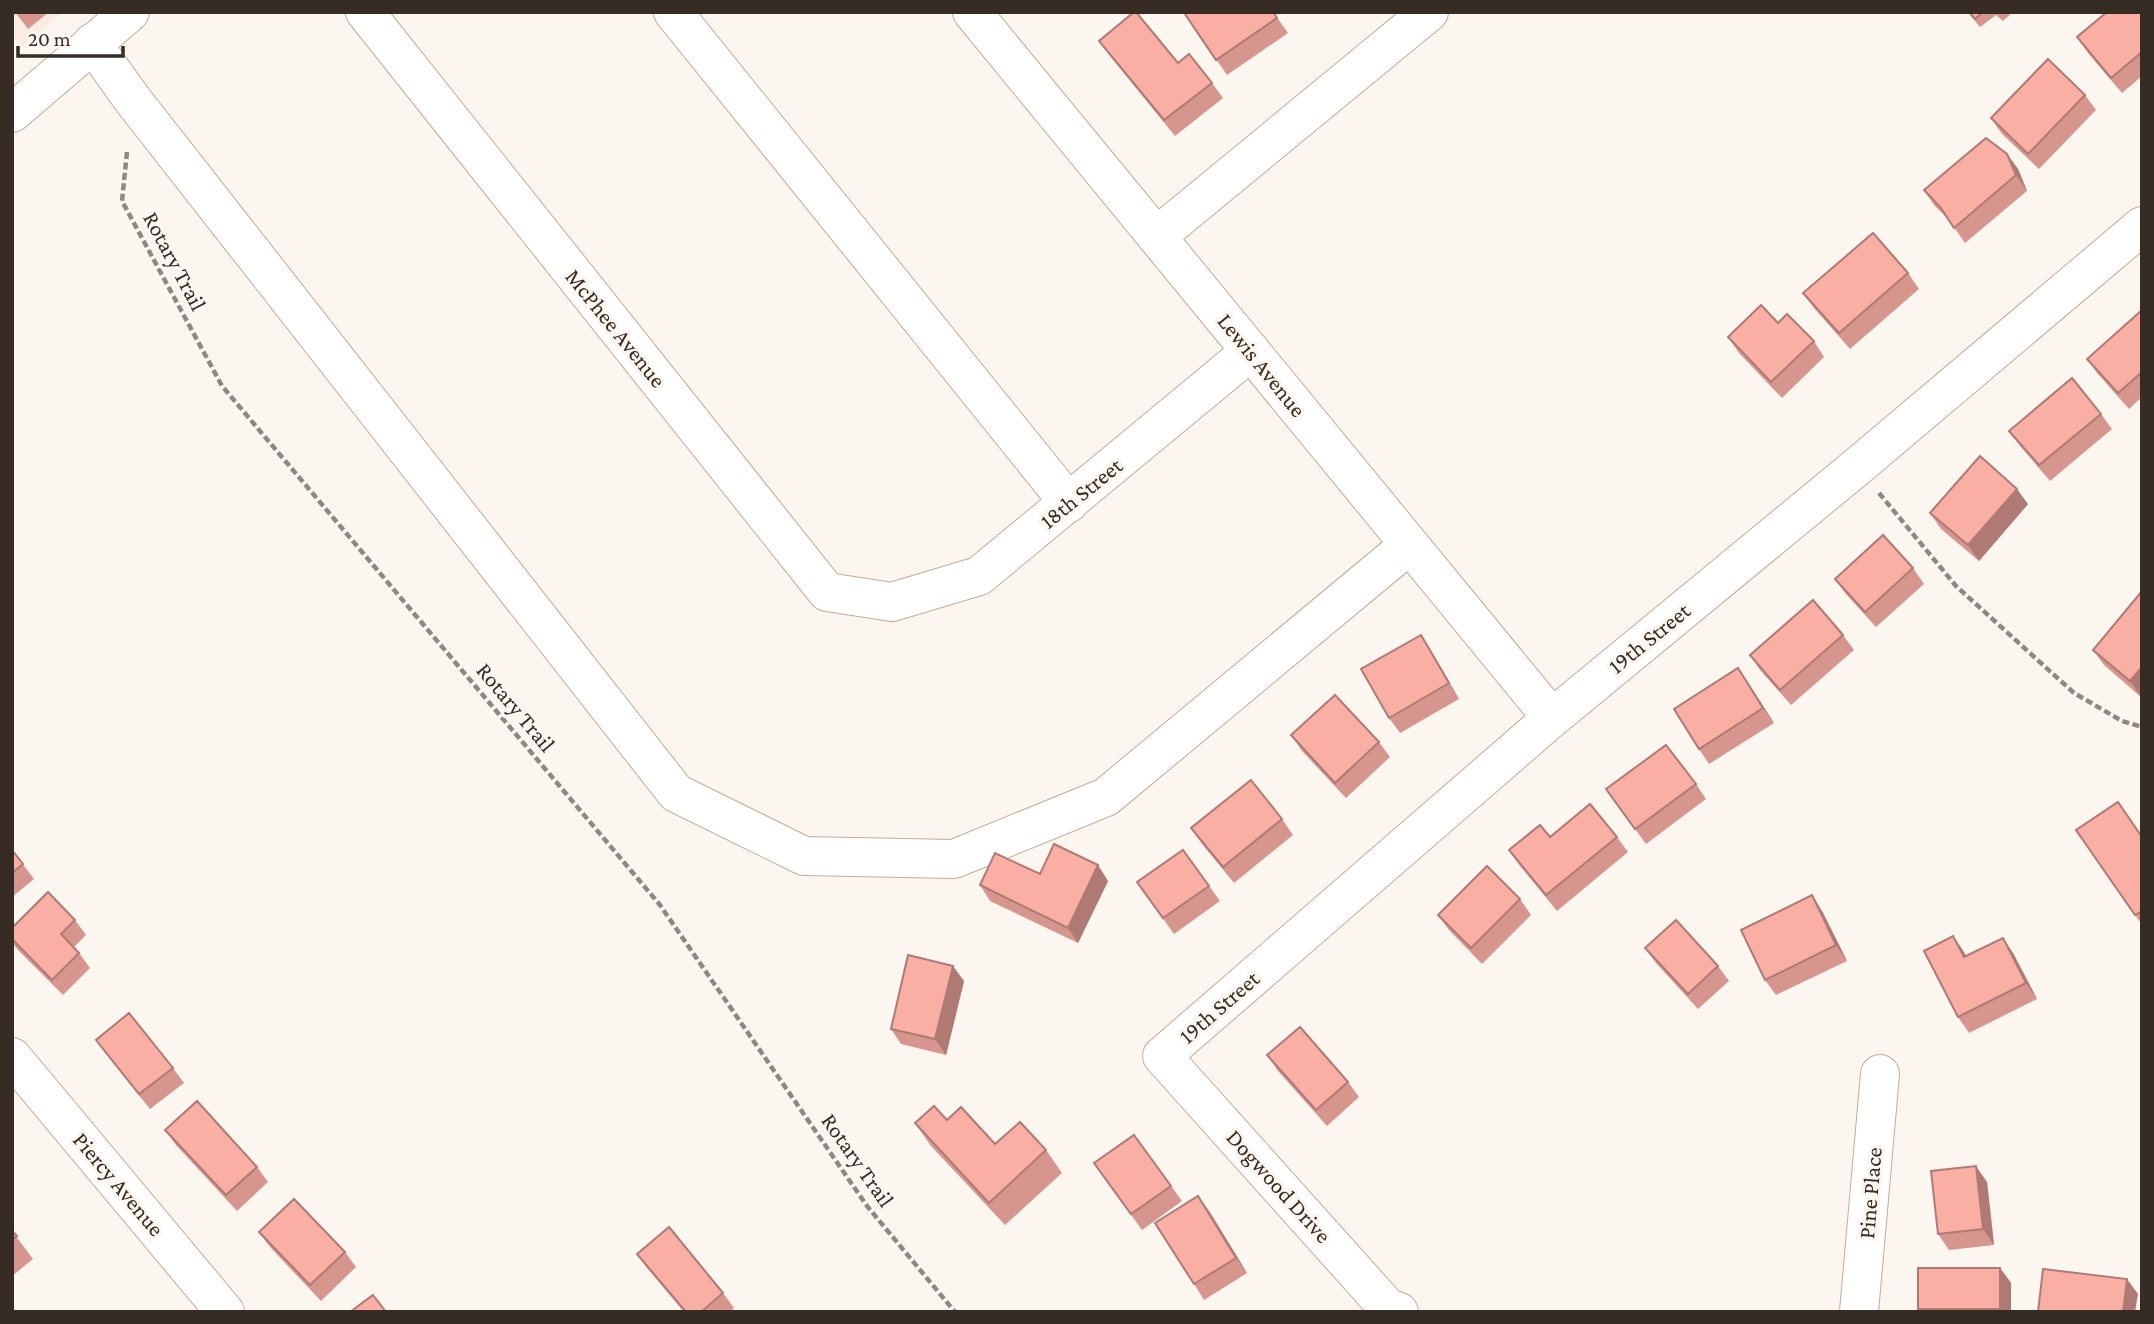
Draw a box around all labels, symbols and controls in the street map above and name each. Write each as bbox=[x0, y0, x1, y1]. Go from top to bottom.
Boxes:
scale bar bbox=[18, 14, 122, 58]
text: 20 m bbox=[28, 27, 71, 51]
street label: Rotary Trail bbox=[138, 207, 212, 315]
street label: McPhee Avenue bbox=[560, 264, 672, 392]
street label: Lewis Avenue bbox=[1212, 308, 1312, 422]
street label: 18th Street bbox=[1035, 452, 1128, 534]
street label: 19th Street bbox=[1603, 597, 1695, 679]
street label: Rotary Trail bbox=[471, 657, 561, 757]
street label: 19th Street bbox=[1174, 965, 1265, 1049]
street label: Rotary Trail bbox=[816, 1108, 900, 1212]
street label: Dogwood Drive bbox=[1221, 1124, 1337, 1248]
street label: Piercy Avenue bbox=[68, 1127, 170, 1241]
street label: Pine Place bbox=[1853, 1146, 1887, 1240]

